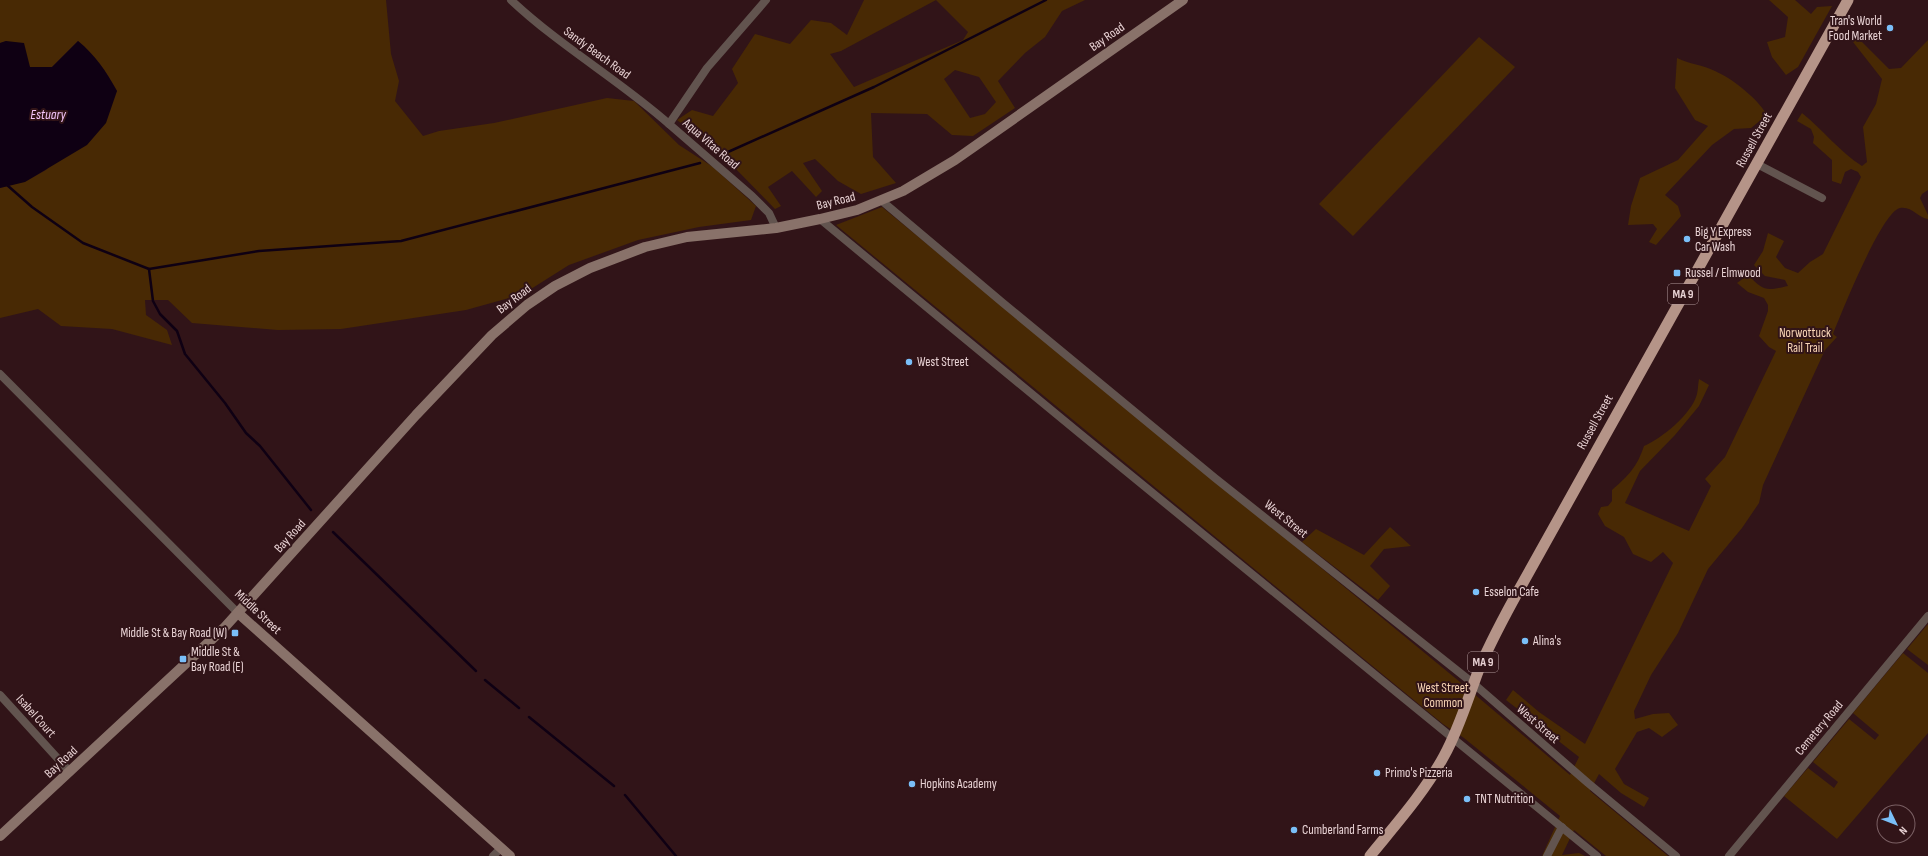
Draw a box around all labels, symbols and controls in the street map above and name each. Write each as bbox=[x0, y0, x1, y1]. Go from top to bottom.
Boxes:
place label: Tran's World Food Market bbox=[1829, 13, 1882, 44]
street label: Bay Road bbox=[1086, 19, 1128, 55]
street label: Sandy Beach Road bbox=[560, 23, 634, 83]
marker: Tran's World Food Market bbox=[1885, 23, 1895, 33]
water label: Estuary bbox=[30, 106, 66, 123]
street label: Russell Street bbox=[1732, 110, 1776, 170]
street label: Aqua Vitae Road bbox=[679, 114, 743, 173]
street label: Bay Road bbox=[815, 188, 857, 214]
place label: Big Y Express Car Wash bbox=[1695, 224, 1752, 255]
marker: Big Y Express Car Wash bbox=[1682, 234, 1692, 244]
place label: Russel / Elmwood bbox=[1685, 265, 1761, 281]
marker: Russel / Elmwood bbox=[1672, 268, 1682, 278]
street label: Bay Road bbox=[493, 281, 535, 317]
road number: MA 9 bbox=[1668, 284, 1698, 304]
park label: Norwottuck Rail Trail bbox=[1779, 325, 1831, 356]
place label: West Street bbox=[917, 354, 969, 370]
marker: West Street bbox=[904, 357, 914, 367]
street label: Russell Street bbox=[1573, 392, 1617, 452]
street label: West Street bbox=[1261, 497, 1311, 541]
street label: Bay Road bbox=[271, 516, 309, 556]
place label: Esselon Cafe bbox=[1484, 584, 1539, 600]
street label: Middle Street bbox=[231, 586, 285, 638]
marker: Esselon Cafe bbox=[1471, 587, 1481, 597]
place label: Middle St & Bay Road (W) bbox=[120, 625, 227, 641]
marker: Middle St & Bay Road (W) bbox=[230, 628, 240, 638]
place label: Alina's bbox=[1532, 633, 1561, 649]
marker: Alina's bbox=[1520, 636, 1530, 646]
place label: Middle St & Bay Road (E) bbox=[191, 644, 244, 675]
road number: MA 9 bbox=[1468, 652, 1498, 672]
marker: Middle St & Bay Road (E) bbox=[178, 654, 188, 664]
park label: West Street Common bbox=[1417, 680, 1469, 711]
street label: Isabel Court bbox=[13, 691, 59, 741]
street label: Cemetery Road bbox=[1791, 697, 1847, 759]
street label: West Street bbox=[1513, 701, 1563, 747]
street label: Bay Road bbox=[41, 743, 81, 781]
place label: Primo's Pizzeria bbox=[1385, 765, 1453, 781]
marker: Primo's Pizzeria bbox=[1372, 768, 1382, 778]
place label: Hopkins Academy bbox=[920, 776, 997, 792]
marker: Hopkins Academy bbox=[907, 779, 917, 789]
place label: TNT Nutrition bbox=[1475, 791, 1534, 807]
marker: TNT Nutrition bbox=[1462, 794, 1472, 804]
north arrow bbox=[1876, 804, 1916, 844]
place label: Cumberland Farms bbox=[1302, 822, 1384, 838]
text: N bbox=[1896, 824, 1910, 837]
marker: Cumberland Farms bbox=[1289, 825, 1299, 835]

